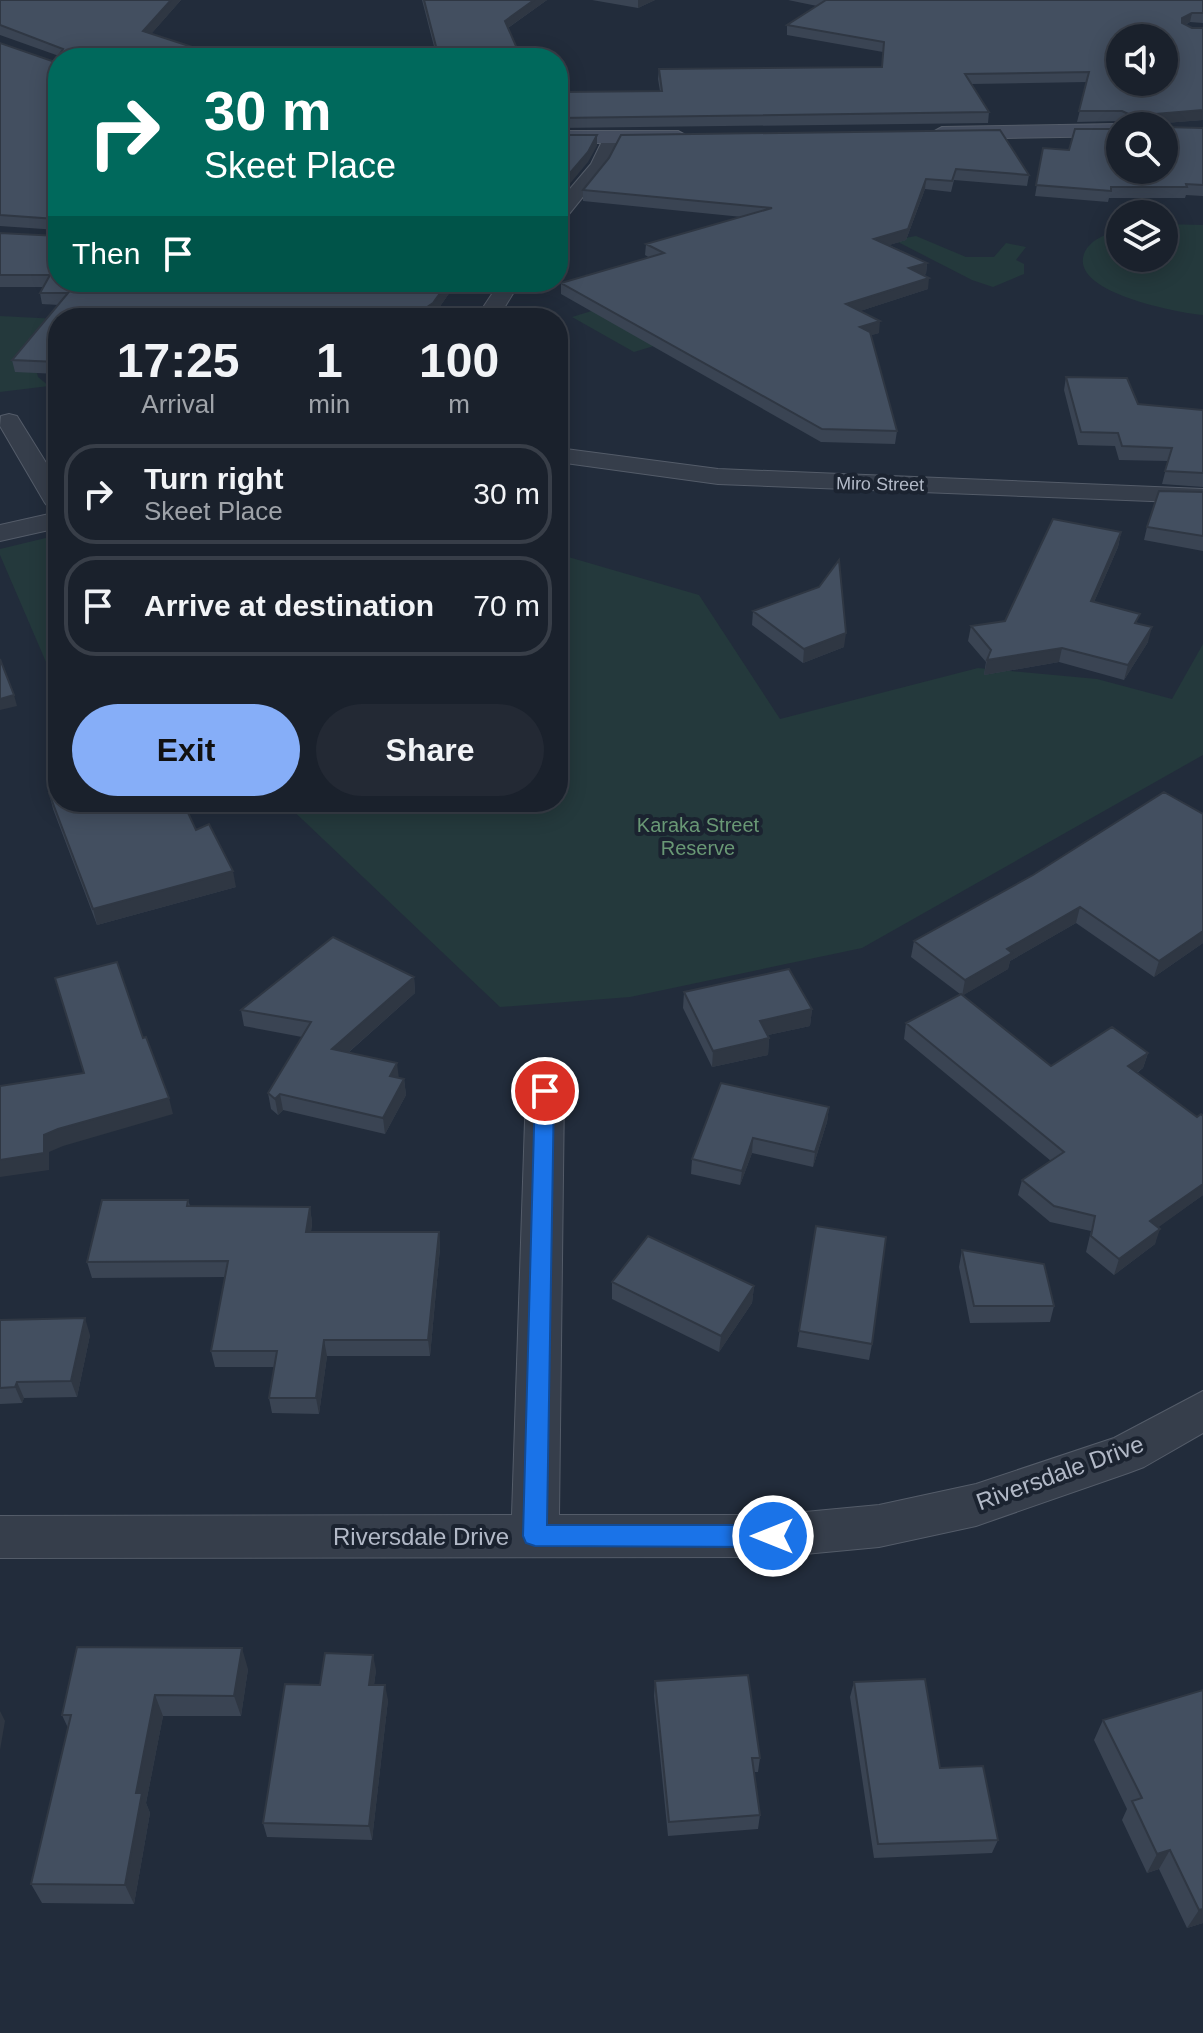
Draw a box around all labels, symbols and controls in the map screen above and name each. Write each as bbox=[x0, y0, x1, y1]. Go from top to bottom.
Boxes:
map controls bbox=[1106, 24, 1178, 272]
button: sound bbox=[1106, 24, 1178, 96]
text: 30 m bbox=[204, 79, 332, 142]
icon: right bbox=[72, 80, 176, 184]
button: search bbox=[1106, 112, 1178, 184]
text: Skeet Place bbox=[204, 145, 396, 186]
button: layers bbox=[1106, 200, 1178, 272]
icon: arrive bbox=[156, 232, 200, 276]
text: Then bbox=[72, 237, 140, 270]
text: 17:25 bbox=[117, 334, 240, 387]
text: 1 bbox=[316, 334, 343, 387]
text: 100 bbox=[419, 334, 499, 387]
text: Arrival bbox=[141, 389, 215, 419]
text: min bbox=[308, 389, 350, 419]
text: m bbox=[448, 389, 470, 419]
text: Turn right bbox=[144, 462, 283, 495]
icon: right bbox=[76, 472, 120, 516]
street label: Miro Street bbox=[836, 473, 924, 495]
text: 30 m bbox=[473, 477, 540, 510]
text: Skeet Place bbox=[144, 496, 283, 526]
icon: arrive bbox=[76, 584, 120, 628]
text: Arrive at destination bbox=[144, 589, 434, 622]
text: 70 m bbox=[473, 589, 540, 622]
button: Exit bbox=[72, 704, 300, 796]
button: Share bbox=[316, 704, 544, 796]
park label: Karaka Street Reserve bbox=[637, 814, 760, 859]
pin bbox=[511, 1057, 579, 1125]
icon: arrive bbox=[523, 1069, 567, 1113]
street label: Riversdale Drive bbox=[972, 1430, 1147, 1515]
position arrow bbox=[731, 1494, 815, 1578]
street label: Riversdale Drive bbox=[333, 1523, 509, 1550]

